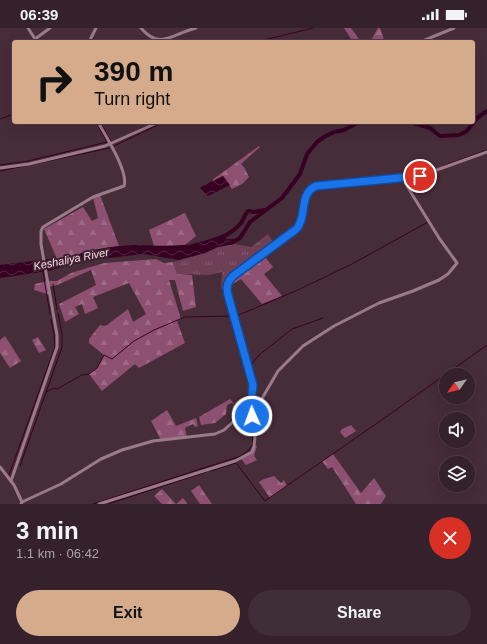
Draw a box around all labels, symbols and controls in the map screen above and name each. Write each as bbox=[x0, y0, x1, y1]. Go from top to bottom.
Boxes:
text: 06:39 bbox=[20, 6, 58, 23]
icon: right bbox=[28, 56, 80, 108]
text: 390 m bbox=[94, 56, 173, 87]
text: Turn right bbox=[94, 89, 170, 109]
pin bbox=[403, 159, 437, 193]
icon: arrive bbox=[409, 165, 431, 187]
water label: Keshaliya River bbox=[32, 246, 111, 272]
north arrow bbox=[439, 368, 475, 404]
map controls bbox=[439, 368, 475, 492]
position arrow bbox=[231, 395, 273, 437]
button: sound bbox=[439, 412, 475, 448]
button: layers bbox=[439, 456, 475, 492]
text: 3 min bbox=[16, 517, 79, 544]
button: close bbox=[429, 517, 471, 559]
text: 1.1 km · 06:42 bbox=[16, 546, 99, 561]
button: Exit bbox=[16, 590, 240, 636]
button: Share bbox=[248, 590, 471, 636]

